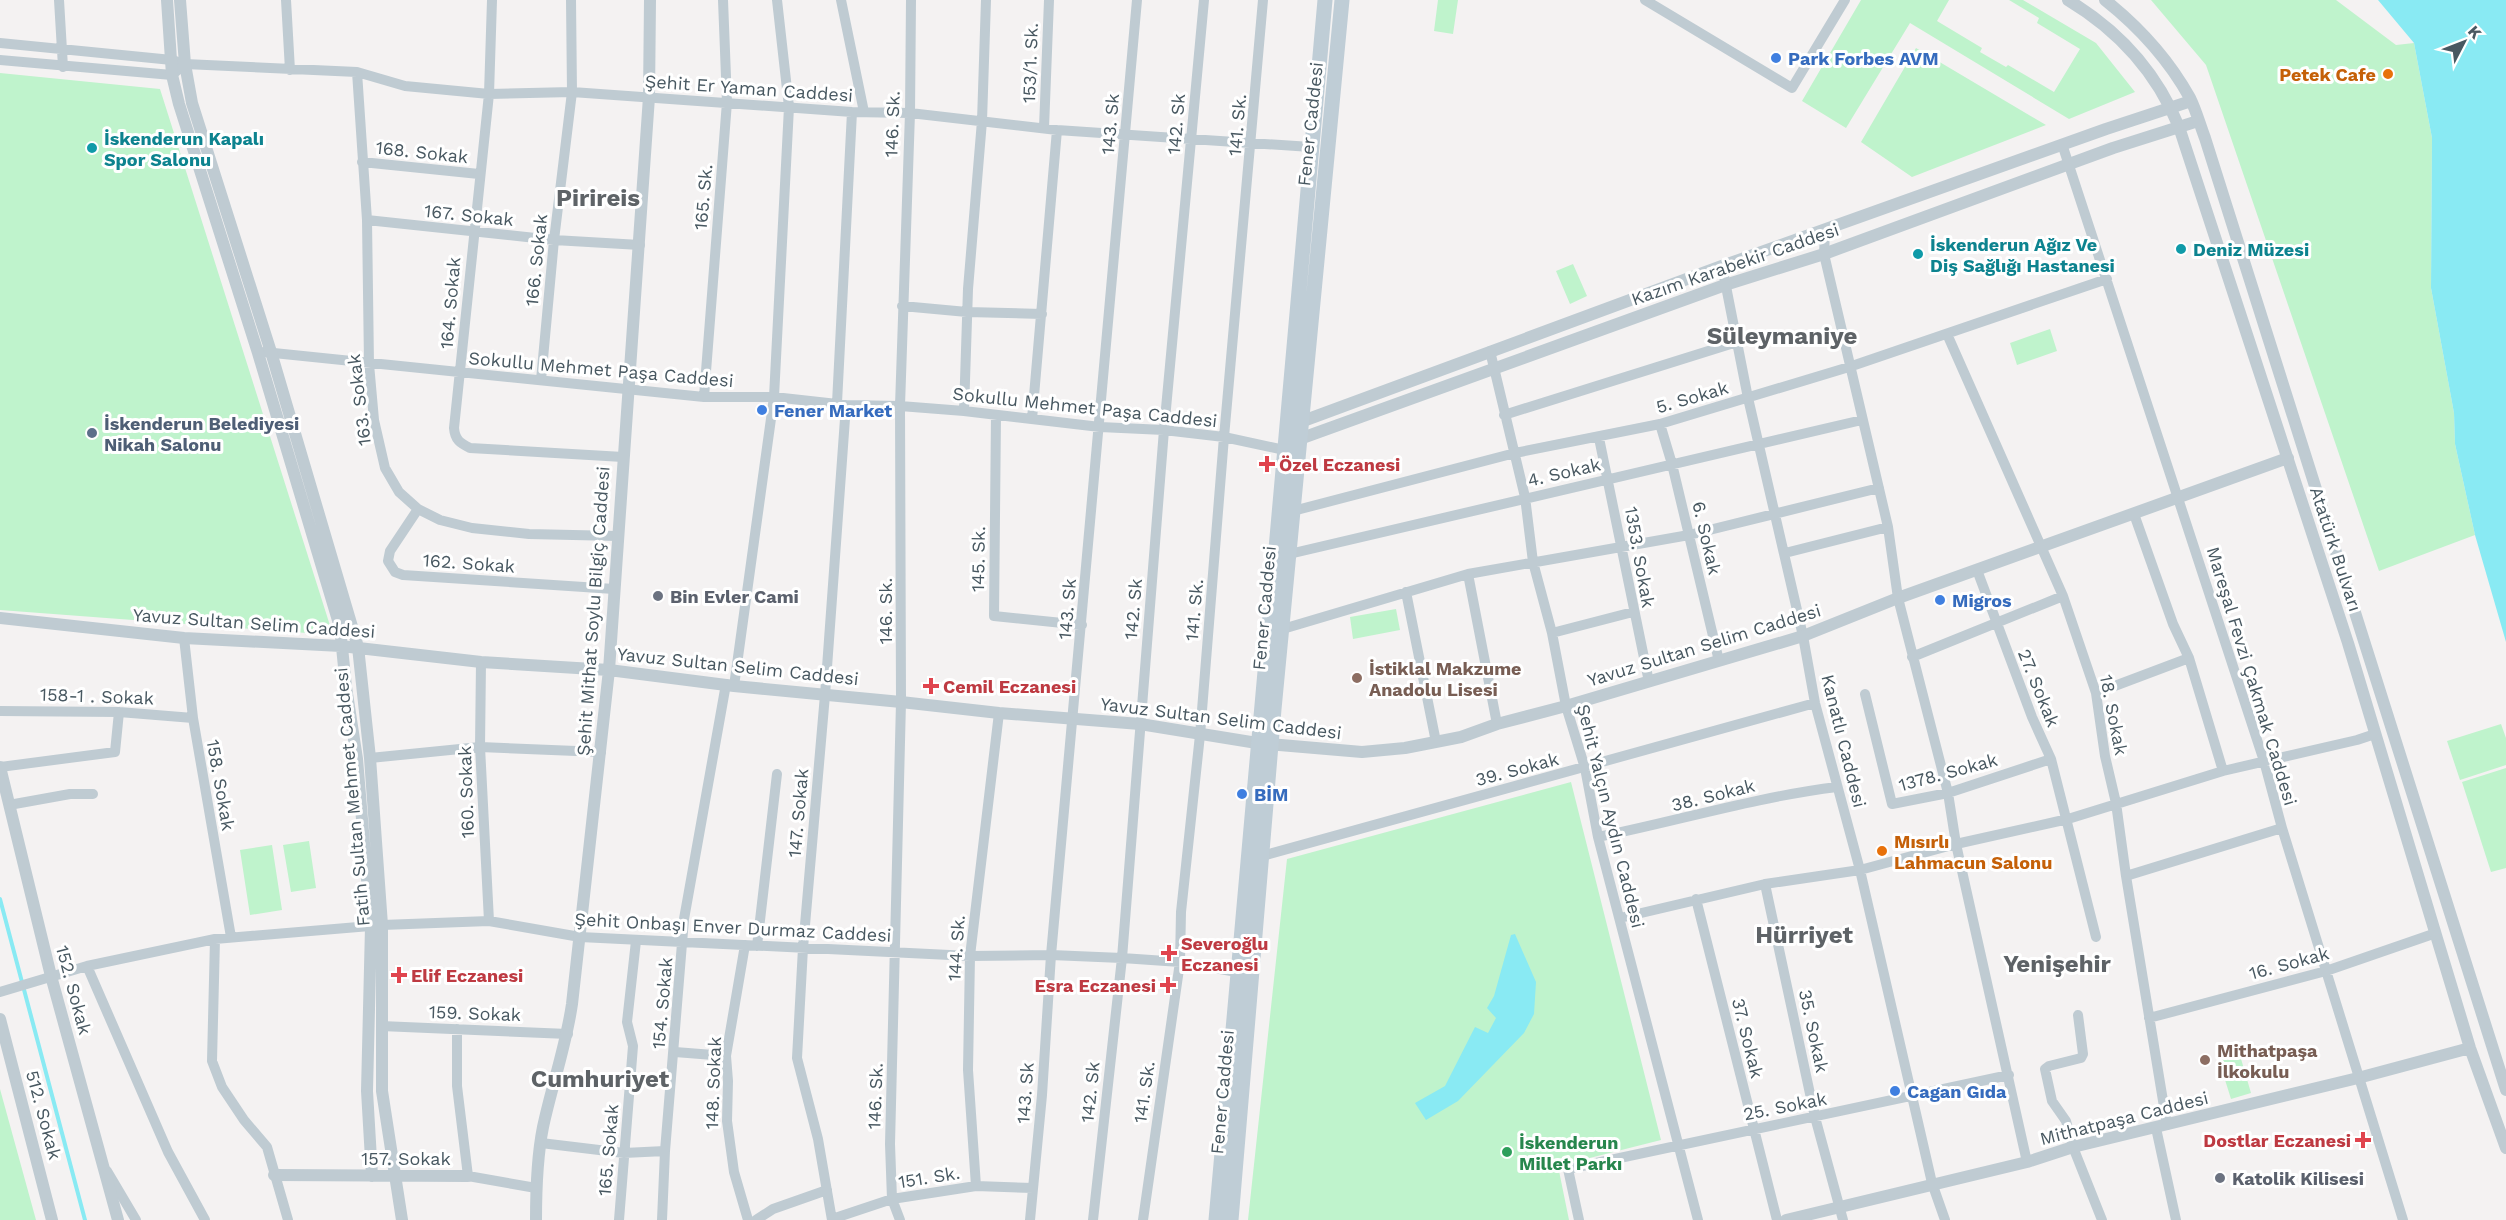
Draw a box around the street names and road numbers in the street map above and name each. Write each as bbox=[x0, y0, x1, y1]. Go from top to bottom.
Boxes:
street label: 153/1. Sk. bbox=[1018, 22, 1042, 104]
street label: Fener Caddesi bbox=[1293, 61, 1327, 187]
street label: Şehit Er Yaman Caddesi bbox=[644, 70, 854, 106]
street label: 146. Sk. bbox=[880, 90, 904, 158]
street label: 143. Sk bbox=[1097, 93, 1123, 155]
street label: 142. Sk bbox=[1163, 93, 1189, 155]
street label: 141. Sk. bbox=[1224, 93, 1250, 157]
street label: 168. Sokak bbox=[375, 137, 469, 167]
street label: 165. Sk. bbox=[690, 163, 716, 231]
street label: 167. Sokak bbox=[423, 200, 515, 230]
street label: 166. Sokak bbox=[521, 213, 551, 307]
street label: Kazım Karabekir Caddesi bbox=[1629, 219, 1841, 309]
street label: 164. Sokak bbox=[436, 256, 464, 350]
street label: Sokullu Mehmet Paşa Caddesi bbox=[468, 347, 734, 391]
street label: 163. Sokak bbox=[343, 353, 375, 447]
street label: 5. Sokak bbox=[1653, 377, 1731, 417]
street label: Sokullu Mehmet Paşa Caddesi bbox=[952, 383, 1218, 431]
street label: 4. Sokak bbox=[1525, 453, 1603, 491]
street label: Şehit Mithat Soylu Bilgiç Caddesi bbox=[572, 465, 614, 757]
street label: Atatürk Bulvarı bbox=[2306, 484, 2366, 614]
street label: 6. Sokak bbox=[1688, 499, 1726, 577]
street label: 1353. Sokak bbox=[1621, 505, 1659, 609]
street label: 145. Sk. bbox=[967, 526, 989, 592]
street label: Mareşal Fevzi Çakmak Caddesi bbox=[2203, 544, 2301, 808]
street label: Fener Caddesi bbox=[1248, 545, 1280, 671]
street label: 162. Sokak bbox=[422, 549, 516, 577]
street label: 146. Sk. bbox=[875, 578, 896, 644]
street label: 143. Sk bbox=[1054, 578, 1080, 640]
street label: 142. Sk bbox=[1120, 578, 1146, 640]
street label: 141. Sk. bbox=[1181, 578, 1207, 642]
street label: Yavuz Sultan Selim Caddesi bbox=[1585, 599, 1823, 691]
street label: Yavuz Sultan Selim Caddesi bbox=[132, 604, 376, 642]
street label: Yavuz Sultan Selim Caddesi bbox=[616, 643, 860, 689]
street label: 27. Sokak bbox=[2014, 646, 2064, 730]
street label: Fatih Sultan Mehmet Caddesi bbox=[330, 667, 374, 927]
street label: Kanatlı Caddesi bbox=[1817, 672, 1871, 810]
street label: 18. Sokak bbox=[2096, 673, 2132, 757]
street label: 158-1 . Sokak bbox=[40, 684, 154, 708]
street label: Yavuz Sultan Selim Caddesi bbox=[1099, 693, 1343, 743]
street label: Şehit Yalçın Aydın Caddesi bbox=[1573, 702, 1649, 930]
street label: 158. Sokak bbox=[203, 738, 239, 832]
street label: 160. Sokak bbox=[454, 745, 478, 839]
street label: 39. Sokak bbox=[1473, 748, 1561, 790]
street label: 1378. Sokak bbox=[1896, 749, 2000, 795]
street label: 147. Sokak bbox=[784, 768, 812, 858]
street label: 38. Sokak bbox=[1669, 774, 1757, 816]
street label: Şehit Onbaşı Enver Durmaz Caddesi bbox=[574, 908, 892, 946]
street label: 144. Sk. bbox=[943, 914, 969, 982]
street label: 16. Sokak bbox=[2247, 942, 2331, 984]
street label: 152. Sokak bbox=[52, 943, 96, 1037]
street label: 154. Sokak bbox=[648, 956, 676, 1050]
street label: 35. Sokak bbox=[1795, 987, 1833, 1075]
street label: 37. Sokak bbox=[1728, 996, 1768, 1080]
street label: 159. Sokak bbox=[429, 1001, 521, 1025]
street label: Fener Caddesi bbox=[1206, 1029, 1238, 1155]
street label: 148. Sokak bbox=[701, 1036, 725, 1130]
street label: 142. Sk bbox=[1076, 1060, 1104, 1124]
street label: 141. Sk. bbox=[1129, 1060, 1159, 1124]
street label: 146. Sk. bbox=[863, 1062, 887, 1130]
street label: 143. Sk bbox=[1012, 1062, 1038, 1124]
street label: 512. Sokak bbox=[22, 1068, 66, 1162]
street label: Mithatpaşa Caddesi bbox=[2038, 1087, 2210, 1149]
street label: 25. Sokak bbox=[1741, 1088, 1829, 1124]
street label: 165. Sokak bbox=[594, 1103, 622, 1197]
street label: 157. Sokak bbox=[361, 1148, 451, 1169]
street label: 151. Sk. bbox=[897, 1162, 961, 1192]

